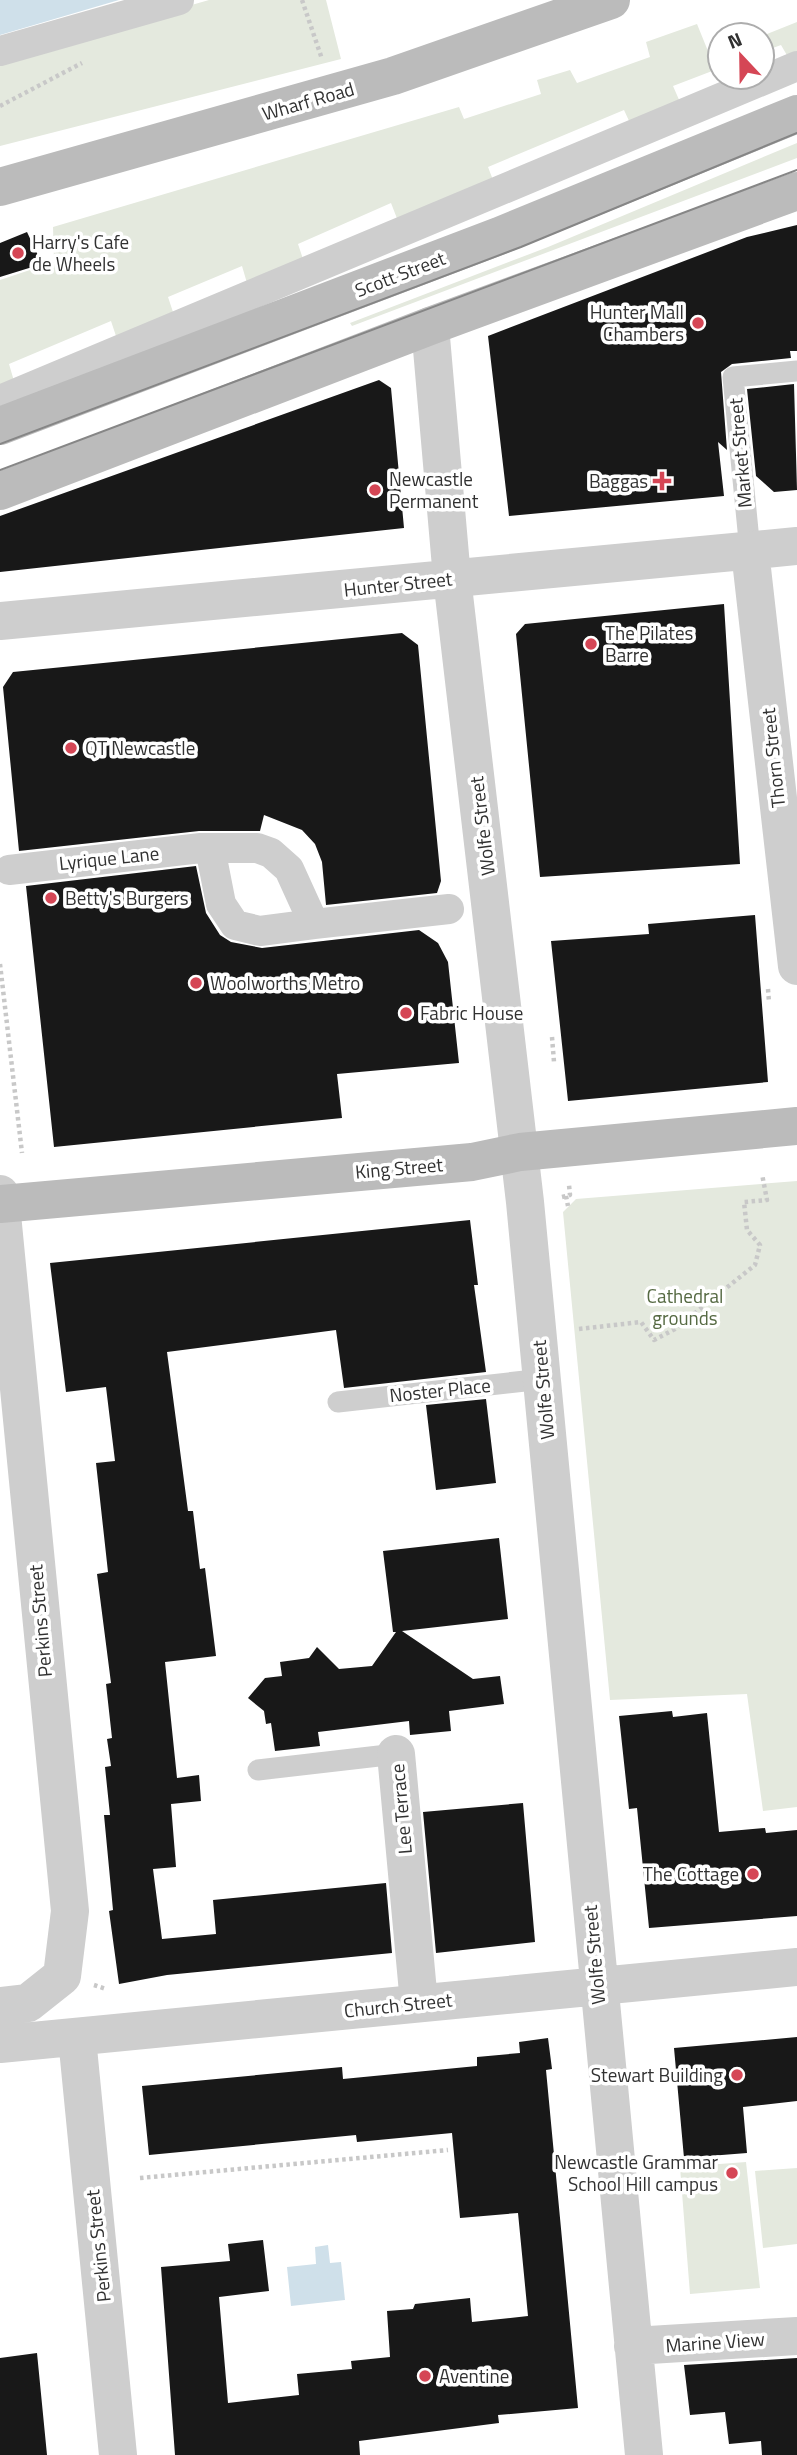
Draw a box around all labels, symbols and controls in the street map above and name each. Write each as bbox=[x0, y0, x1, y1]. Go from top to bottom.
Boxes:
north arrow bbox=[706, 21, 776, 91]
text: N bbox=[723, 24, 746, 56]
street label: Wharf Road bbox=[258, 74, 357, 128]
place label: Harry's Cafe de Wheels bbox=[32, 227, 129, 278]
street label: Scott Street bbox=[350, 243, 450, 304]
marker: Harry's Cafe de Wheels bbox=[10, 245, 26, 261]
place label: Hunter Mall Chambers bbox=[590, 297, 684, 348]
marker: Hunter Mall Chambers bbox=[690, 315, 706, 331]
street label: Market Street bbox=[720, 397, 759, 509]
place label: Newcastle Permanent bbox=[389, 464, 479, 515]
place label: Baggas bbox=[589, 466, 648, 495]
marker: Baggas bbox=[654, 473, 670, 489]
marker: Newcastle Permanent bbox=[367, 482, 383, 498]
street label: Hunter Street bbox=[342, 563, 454, 604]
place label: The Pilates Barre bbox=[605, 618, 694, 669]
marker: The Pilates Barre bbox=[583, 636, 599, 652]
street label: Thorn Street bbox=[753, 706, 792, 809]
place label: QT Newcastle bbox=[85, 733, 195, 762]
marker: QT Newcastle bbox=[63, 740, 79, 756]
street label: Wolfe Street bbox=[461, 774, 502, 877]
street label: Lyrique Lane bbox=[57, 838, 160, 877]
place label: Betty's Burgers bbox=[65, 883, 189, 912]
marker: Betty's Burgers bbox=[43, 890, 59, 906]
place label: Woolworths Metro bbox=[210, 968, 360, 997]
marker: Woolworths Metro bbox=[188, 975, 204, 991]
place label: Fabric House bbox=[420, 998, 523, 1027]
marker: Fabric House bbox=[398, 1005, 414, 1021]
street label: King Street bbox=[354, 1149, 444, 1186]
park label: Cathedral grounds bbox=[647, 1281, 723, 1332]
street label: Wolfe Street bbox=[524, 1339, 561, 1441]
street label: Noster Place bbox=[388, 1370, 492, 1409]
street label: Perkins Street bbox=[20, 1563, 59, 1679]
street label: Lee Terrace bbox=[382, 1763, 419, 1855]
place label: The Cottage bbox=[643, 1859, 739, 1888]
marker: The Cottage bbox=[745, 1866, 761, 1882]
street label: Wolfe Street bbox=[575, 1904, 612, 2006]
street label: Church Street bbox=[342, 1984, 454, 2025]
place label: Stewart Building bbox=[591, 2060, 723, 2089]
marker: Stewart Building bbox=[729, 2067, 745, 2083]
place label: Newcastle Grammar School Hill campus bbox=[554, 2147, 718, 2198]
marker: Newcastle Grammar School Hill campus bbox=[724, 2165, 740, 2181]
street label: Perkins Street bbox=[77, 2188, 118, 2304]
street label: Marine View bbox=[664, 2324, 766, 2359]
place label: Aventine bbox=[439, 2361, 509, 2390]
marker: Aventine bbox=[417, 2368, 433, 2384]

